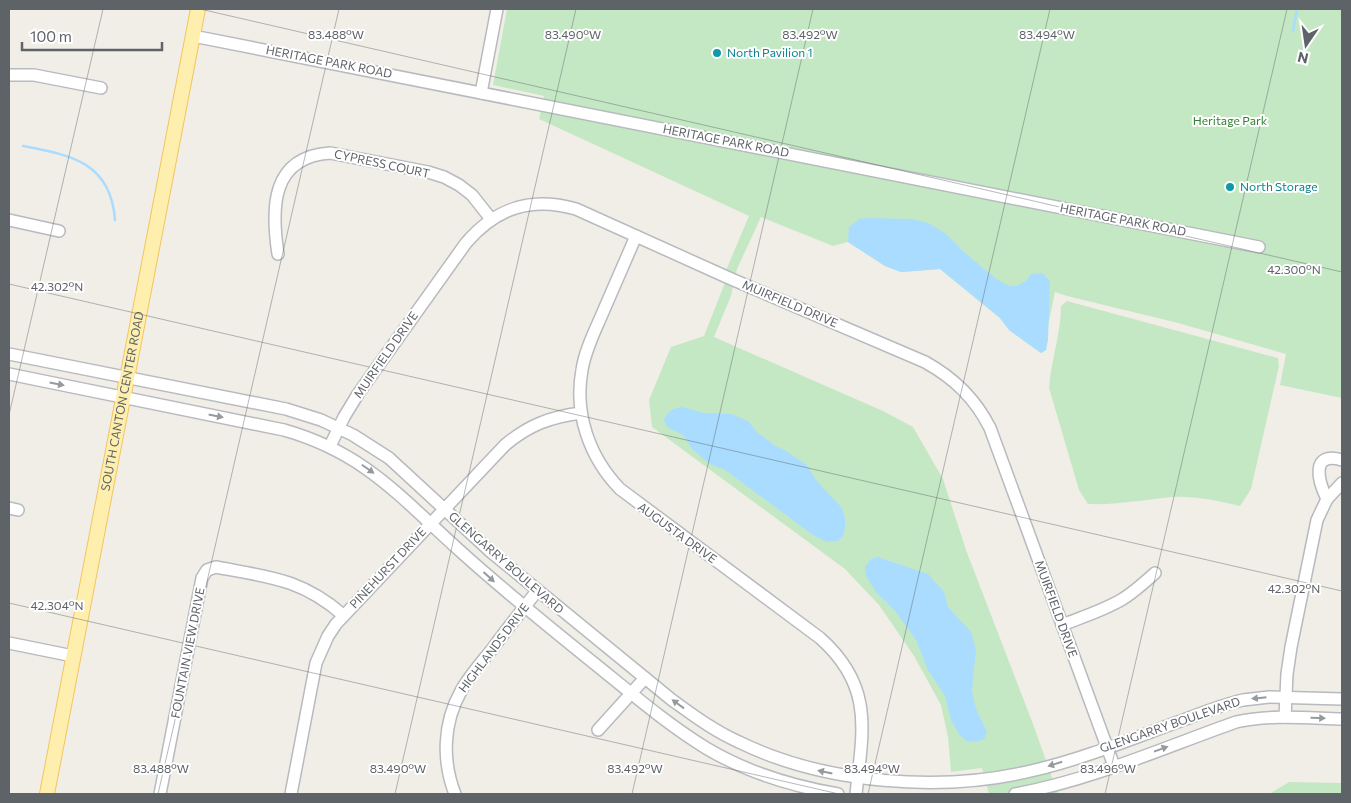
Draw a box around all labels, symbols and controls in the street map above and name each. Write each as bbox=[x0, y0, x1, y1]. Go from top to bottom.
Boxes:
scale bar bbox=[22, 20, 162, 52]
north arrow bbox=[1281, 20, 1331, 70]
text: 100 m bbox=[30, 27, 72, 45]
text: 83.488°W bbox=[308, 27, 364, 41]
text: 83.490°W bbox=[545, 27, 601, 41]
text: 83.492°W bbox=[782, 27, 838, 41]
text: 83.494°W bbox=[1019, 27, 1075, 41]
street label: HERITAGE PARK ROAD bbox=[265, 42, 394, 80]
place label: North Pavilion 1 bbox=[727, 45, 813, 59]
marker: North Pavilion 1 bbox=[711, 47, 723, 59]
text: N bbox=[1296, 49, 1310, 68]
park label: Heritage Park bbox=[1193, 113, 1268, 127]
street label: HERITAGE PARK ROAD bbox=[662, 121, 791, 159]
street label: CYPRESS COURT bbox=[333, 146, 432, 180]
place label: North Storage bbox=[1240, 179, 1318, 193]
marker: North Storage bbox=[1224, 181, 1236, 193]
street label: HERITAGE PARK ROAD bbox=[1059, 200, 1188, 238]
text: 42.300°N bbox=[1267, 262, 1321, 276]
street label: MUIRFIELD DRIVE bbox=[740, 277, 840, 330]
text: 42.302°N bbox=[31, 279, 83, 293]
street label: MUIRFIELD DRIVE bbox=[350, 308, 420, 400]
street label: SOUTH CANTON CENTER ROAD bbox=[97, 310, 146, 492]
one-way arrow bbox=[49, 380, 65, 388]
one-way arrow bbox=[208, 412, 223, 420]
one-way arrow bbox=[361, 464, 375, 474]
street label: AUGUSTA DRIVE bbox=[635, 499, 720, 565]
street label: GLENGARRY BOULEVARD bbox=[446, 509, 567, 616]
street label: PINEHURST DRIVE bbox=[346, 524, 428, 611]
street label: MUIRFIELD DRIVE bbox=[1033, 558, 1081, 659]
one-way arrow bbox=[482, 571, 494, 583]
text: 42.302°N bbox=[1268, 581, 1320, 595]
street label: FOUNTAIN VIEW DRIVE bbox=[167, 586, 207, 719]
text: 42.304°N bbox=[30, 598, 84, 612]
street label: HIGHLANDS DRIVE bbox=[455, 600, 531, 695]
street label: GLENGARRY BOULEVARD bbox=[1098, 693, 1242, 755]
one-way arrow bbox=[1250, 694, 1266, 702]
one-way arrow bbox=[672, 699, 685, 710]
one-way arrow bbox=[1311, 715, 1327, 723]
one-way arrow bbox=[1154, 745, 1169, 753]
text: 83.488°W bbox=[133, 761, 189, 775]
text: 83.490°W bbox=[370, 761, 426, 775]
text: 83.492°W bbox=[607, 761, 663, 775]
text: 83.494°W bbox=[844, 761, 900, 775]
one-way arrow bbox=[1047, 761, 1062, 769]
text: 83.496°W bbox=[1080, 761, 1136, 775]
one-way arrow bbox=[816, 767, 832, 775]

